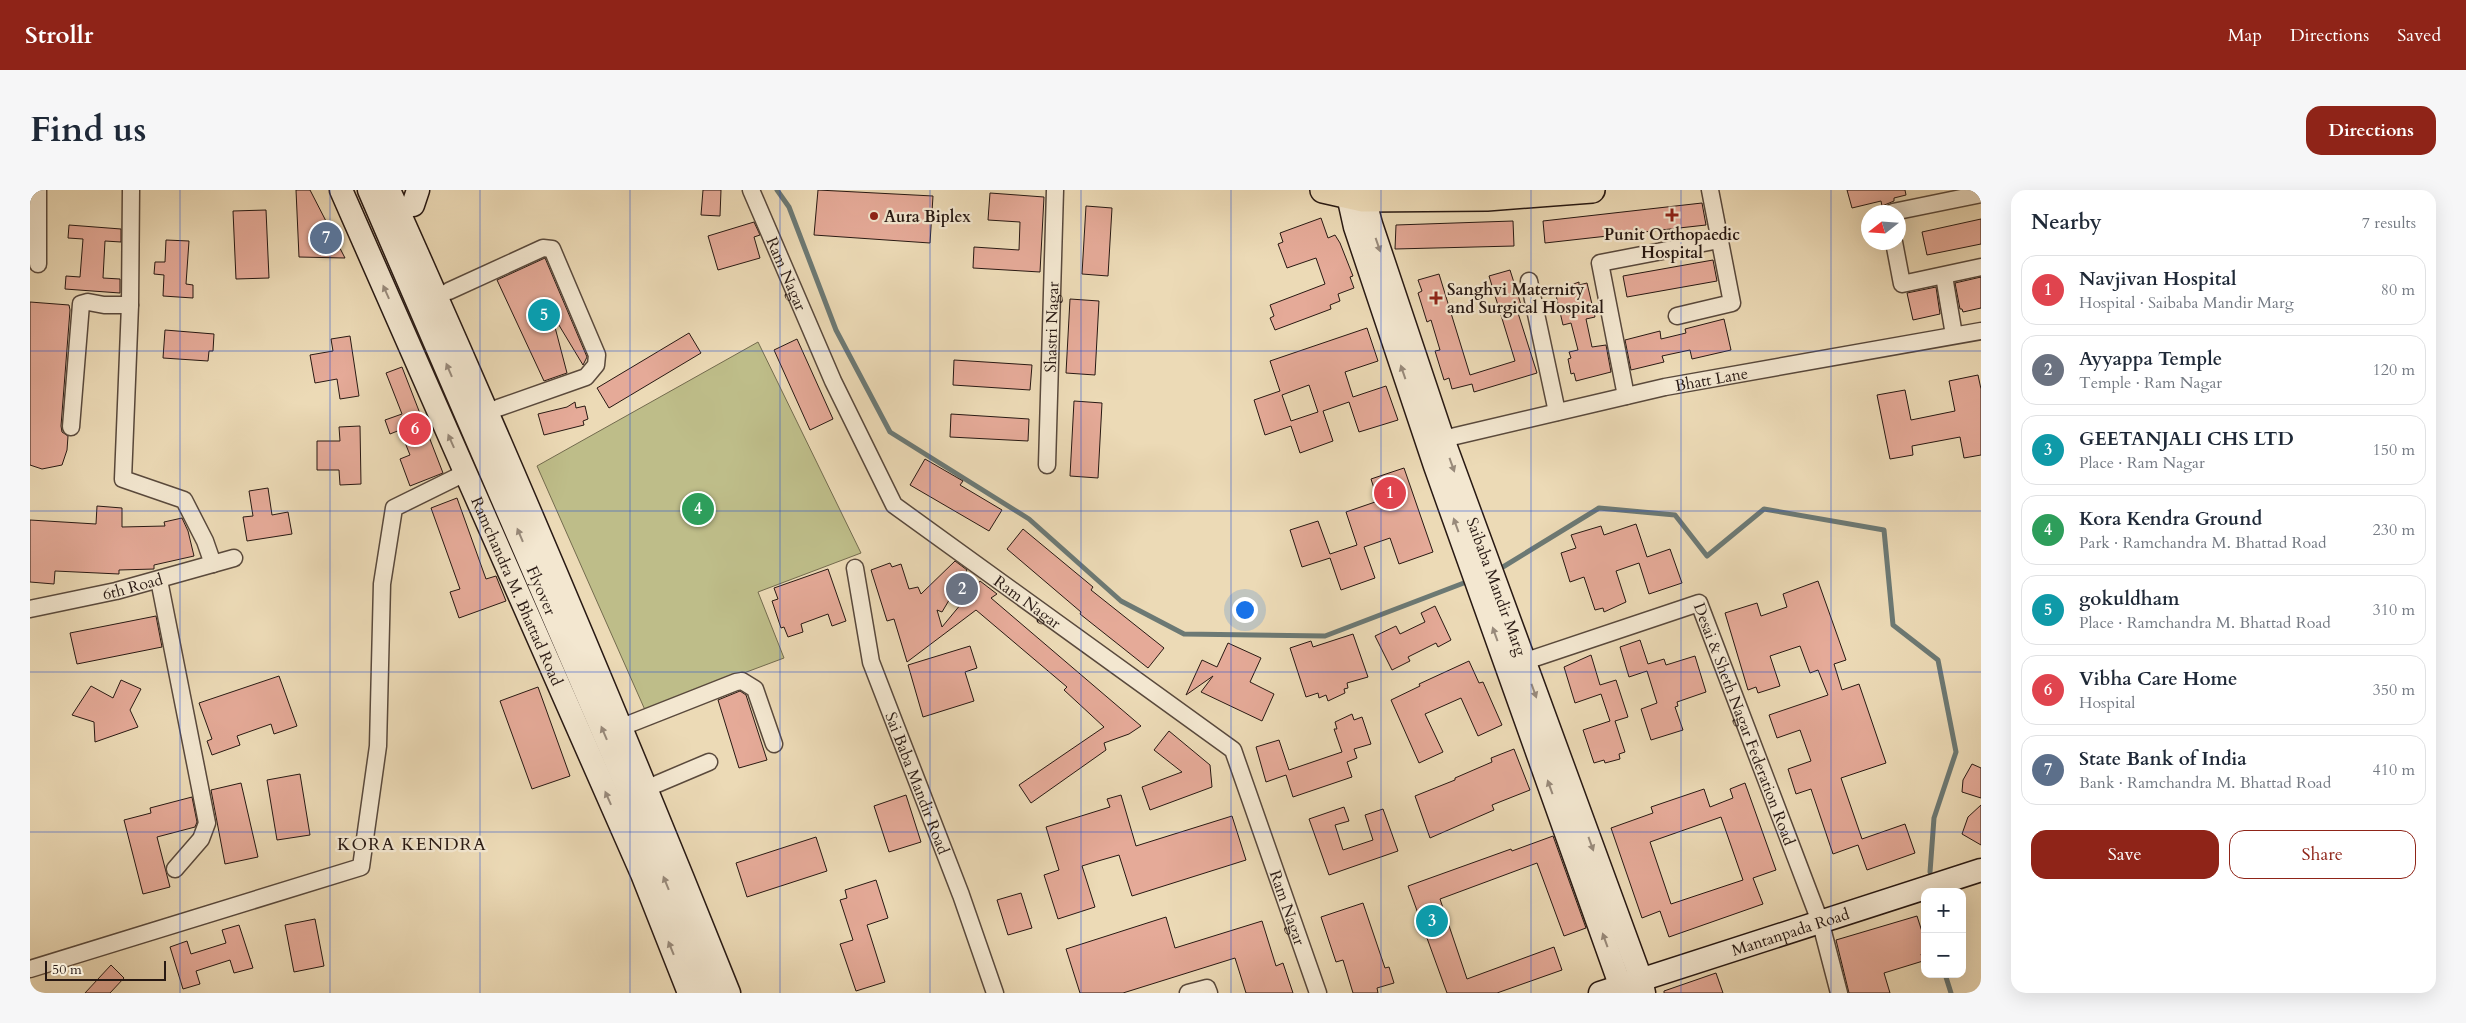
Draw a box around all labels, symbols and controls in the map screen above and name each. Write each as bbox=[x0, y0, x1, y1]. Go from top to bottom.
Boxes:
text: Strollr bbox=[25, 19, 93, 52]
text: Map bbox=[2228, 23, 2262, 48]
text: Directions bbox=[2290, 23, 2369, 48]
text: Saved bbox=[2397, 23, 2441, 48]
text: Find us bbox=[30, 106, 146, 154]
button: Directions bbox=[2306, 106, 2436, 155]
north arrow bbox=[1861, 205, 1906, 250]
place label: Aura Biplex bbox=[884, 206, 971, 228]
marker: Punit Orthopaedic Hospital bbox=[1665, 208, 1679, 222]
text: Nearby bbox=[2031, 208, 2102, 237]
marker: Aura Biplex bbox=[868, 210, 880, 222]
text: 7 results bbox=[2362, 212, 2416, 234]
pin: 7 bbox=[310, 219, 342, 257]
place label: Punit Orthopaedic Hospital bbox=[1604, 224, 1740, 264]
street label: Ram Nagar bbox=[760, 234, 812, 314]
one-way arrow bbox=[1374, 238, 1382, 253]
text: Navjivan Hospital bbox=[2079, 266, 2236, 292]
place label: Sanghvi Maternity and Surgical Hospital bbox=[1447, 279, 1604, 319]
text: 1 bbox=[2044, 279, 2052, 301]
text: 80 m bbox=[2381, 279, 2415, 301]
street label: Shastri Nagar bbox=[1040, 281, 1064, 373]
one-way arrow bbox=[381, 285, 389, 299]
marker: Sanghvi Maternity and Surgical Hospital bbox=[1429, 291, 1443, 305]
text: Hospital · Saibaba Mandir Marg bbox=[2079, 292, 2294, 314]
pin: 5 bbox=[528, 296, 560, 334]
text: Ayyappa Temple bbox=[2079, 346, 2222, 372]
text: 2 bbox=[2044, 359, 2052, 381]
text: 120 m bbox=[2373, 359, 2415, 381]
one-way arrow bbox=[444, 363, 452, 377]
street label: Bhatt Lane bbox=[1673, 363, 1750, 397]
one-way arrow bbox=[1399, 364, 1406, 379]
text: Temple · Ram Nagar bbox=[2079, 372, 2222, 394]
pin: 6 bbox=[399, 410, 431, 448]
text: GEETANJALI CHS LTD bbox=[2079, 426, 2294, 452]
one-way arrow bbox=[446, 434, 454, 448]
text: 3 bbox=[2044, 439, 2052, 461]
text: 150 m bbox=[2373, 439, 2415, 461]
text: Place · Ram Nagar bbox=[2079, 452, 2205, 474]
one-way arrow bbox=[1449, 458, 1456, 473]
pin: 1 bbox=[1374, 474, 1406, 512]
pin: 4 bbox=[682, 490, 714, 528]
street label: Ramchandra M. Bhattad Road bbox=[465, 493, 568, 690]
text: Kora Kendra Ground bbox=[2079, 506, 2262, 532]
street label: Saibaba Mandir Marg bbox=[1461, 515, 1532, 659]
one-way arrow bbox=[1452, 517, 1460, 532]
text: 4 bbox=[2044, 519, 2052, 541]
text: 230 m bbox=[2373, 519, 2415, 541]
one-way arrow bbox=[515, 528, 523, 542]
text: Park · Ramchandra M. Bhattad Road bbox=[2079, 532, 2327, 554]
street label: Flyover bbox=[521, 563, 561, 619]
street label: 6th Road bbox=[101, 568, 166, 606]
pin: 2 bbox=[946, 570, 978, 608]
street label: Ram Nagar bbox=[989, 571, 1065, 634]
text: gokuldham bbox=[2079, 586, 2180, 612]
your location bbox=[1232, 597, 1258, 623]
text: 5 bbox=[2044, 599, 2052, 621]
text: 310 m bbox=[2373, 599, 2415, 621]
street label: Desai & Sheth Nagar Federation Road bbox=[1688, 600, 1800, 849]
text: Place · Ramchandra M. Bhattad Road bbox=[2079, 612, 2331, 634]
one-way arrow bbox=[1491, 626, 1499, 641]
text: Vibha Care Home bbox=[2079, 666, 2237, 692]
text: 6 bbox=[2044, 679, 2052, 701]
text: 350 m bbox=[2373, 679, 2415, 701]
one-way arrow bbox=[1531, 684, 1538, 699]
text: Hospital bbox=[2079, 692, 2135, 714]
street label: Sai Baba Mandir Road bbox=[879, 709, 954, 858]
one-way arrow bbox=[599, 726, 607, 740]
text: State Bank of India bbox=[2079, 746, 2247, 772]
text: 7 bbox=[2044, 759, 2052, 781]
text: 410 m bbox=[2373, 759, 2415, 781]
text: Bank · Ramchandra M. Bhattad Road bbox=[2079, 772, 2331, 794]
one-way arrow bbox=[1546, 779, 1554, 794]
one-way arrow bbox=[604, 791, 612, 805]
button: Save bbox=[2031, 830, 2219, 879]
button: Share bbox=[2229, 830, 2416, 879]
district label: KORA KENDRA bbox=[337, 832, 487, 857]
one-way arrow bbox=[1587, 837, 1595, 852]
street label: Ram Nagar bbox=[1264, 867, 1310, 948]
one-way arrow bbox=[662, 875, 670, 890]
map controls bbox=[1921, 888, 1966, 978]
button: + bbox=[1921, 888, 1966, 933]
pin: 3 bbox=[1416, 902, 1448, 940]
street label: Mantanpada Road bbox=[1729, 903, 1853, 962]
one-way arrow bbox=[1601, 932, 1609, 947]
button: − bbox=[1921, 933, 1966, 978]
one-way arrow bbox=[667, 940, 675, 955]
scale bar bbox=[45, 958, 166, 981]
text: 50 m bbox=[52, 960, 82, 979]

